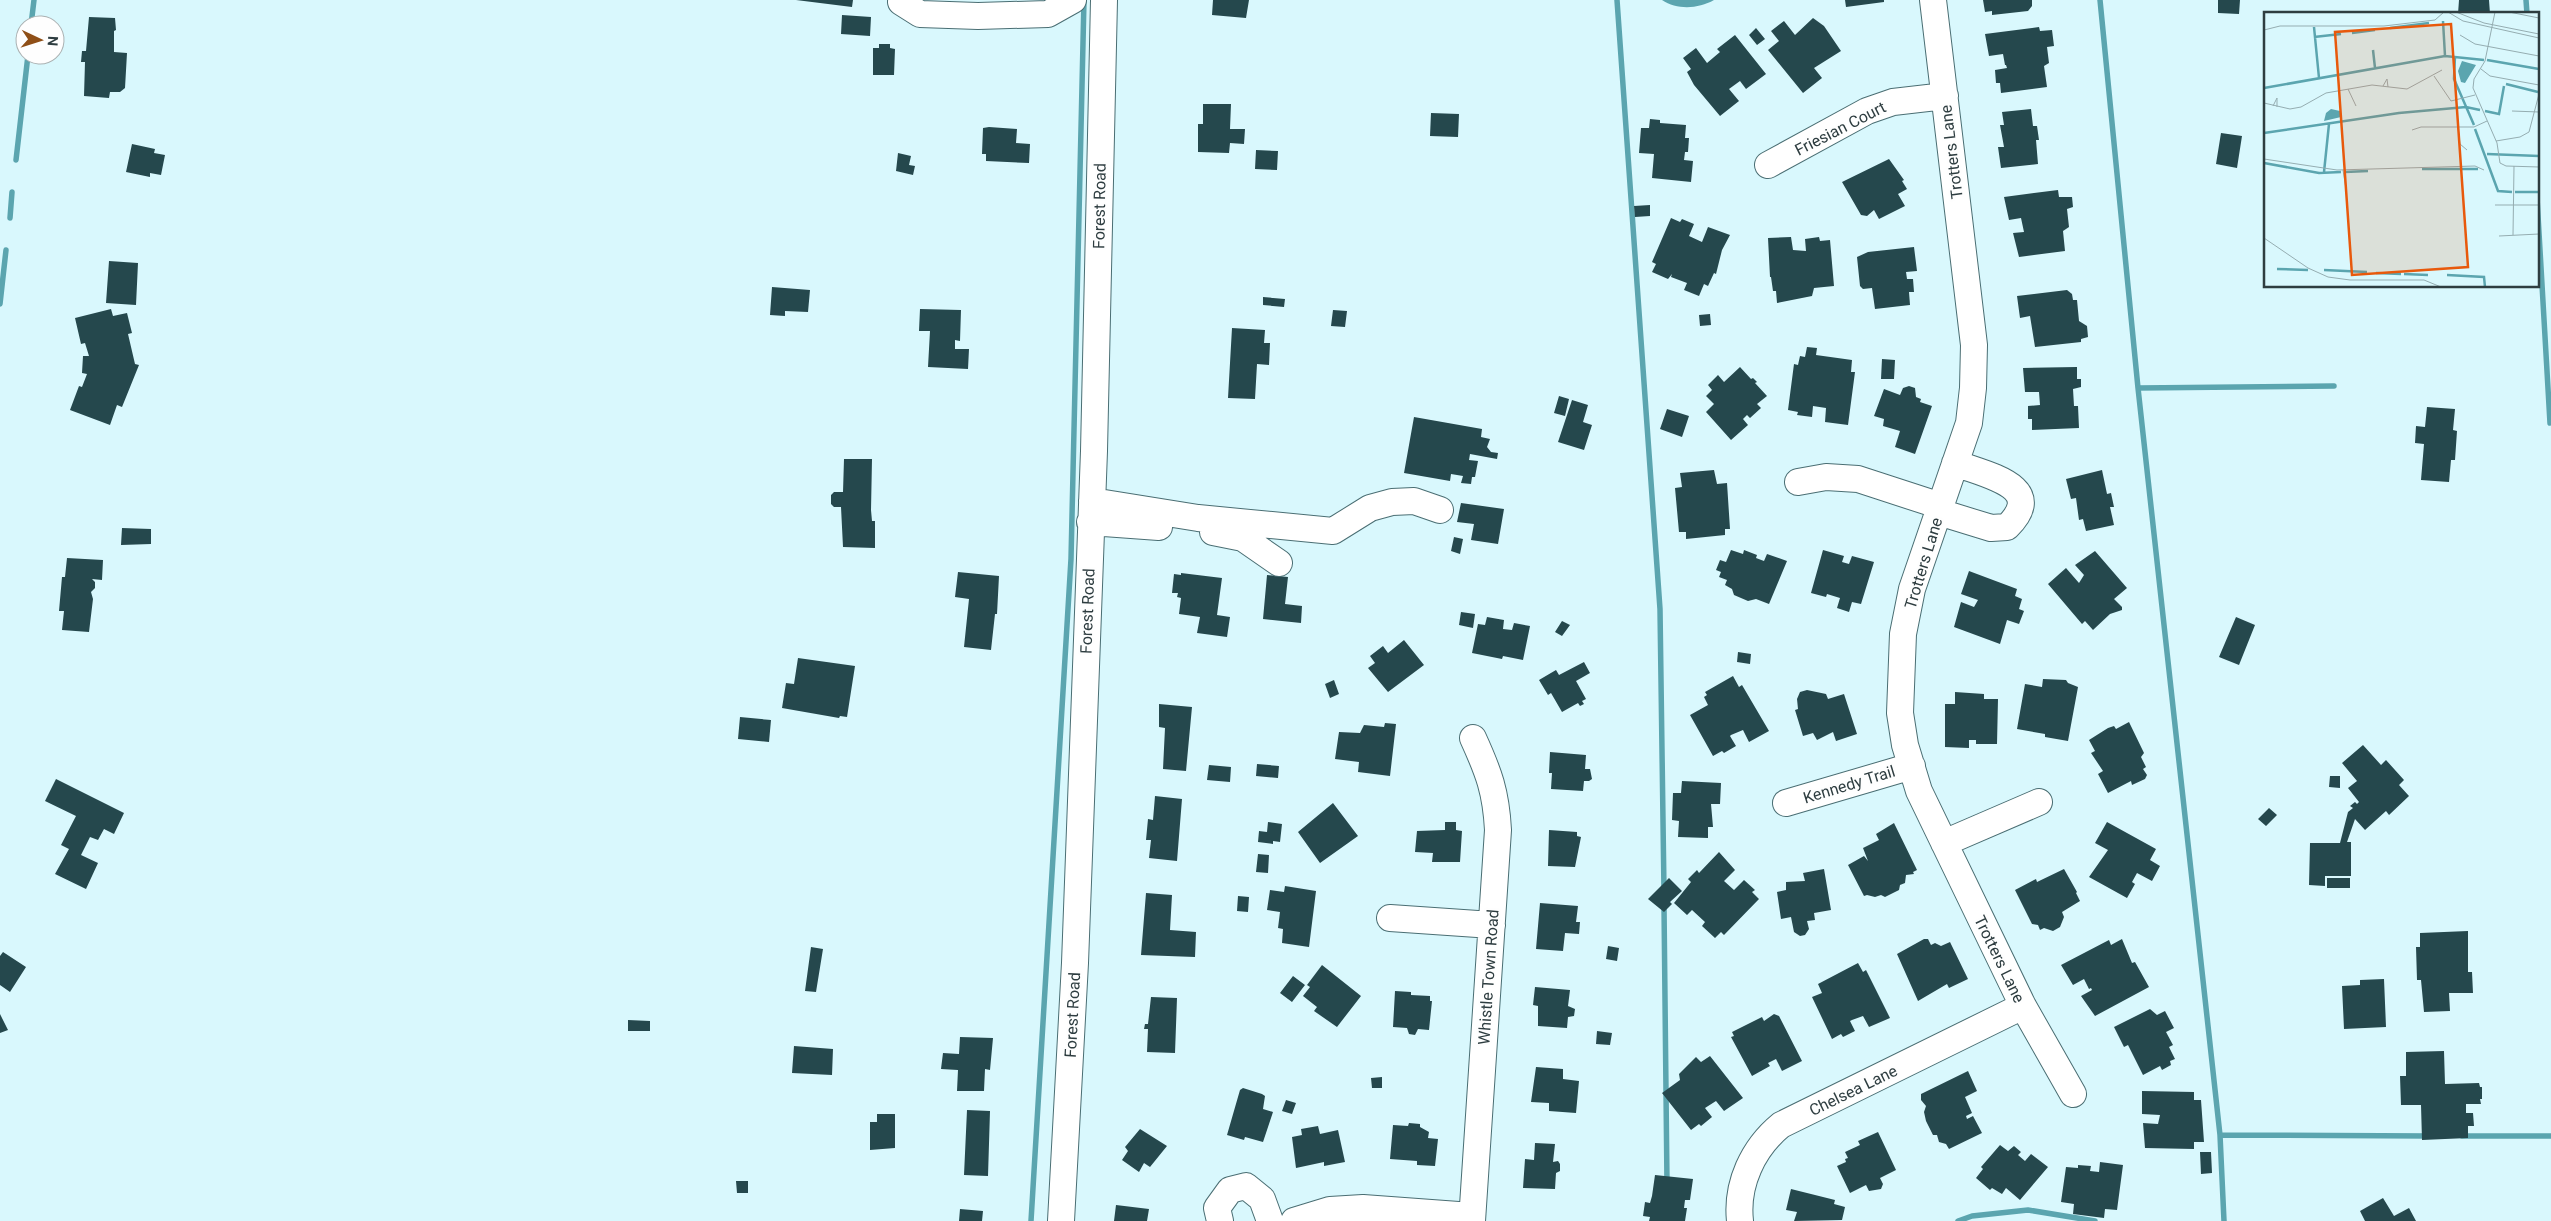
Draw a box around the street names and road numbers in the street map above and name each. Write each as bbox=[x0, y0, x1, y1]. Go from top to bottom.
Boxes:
street label: Friesian Court bbox=[1792, 97, 1889, 159]
street label: Trotters Lane bbox=[1936, 104, 1967, 200]
street label: Forest Road bbox=[1089, 163, 1110, 249]
street label: Trotters Lane bbox=[1901, 515, 1946, 611]
street label: Forest Road bbox=[1077, 568, 1098, 654]
street label: Kennedy Trail bbox=[1801, 761, 1897, 807]
street label: Whistle Town Road bbox=[1474, 909, 1503, 1045]
street label: Trotters Lane bbox=[1970, 913, 2029, 1006]
street label: Forest Road bbox=[1061, 972, 1084, 1058]
street label: Chelsea Lane bbox=[1806, 1061, 1900, 1120]

